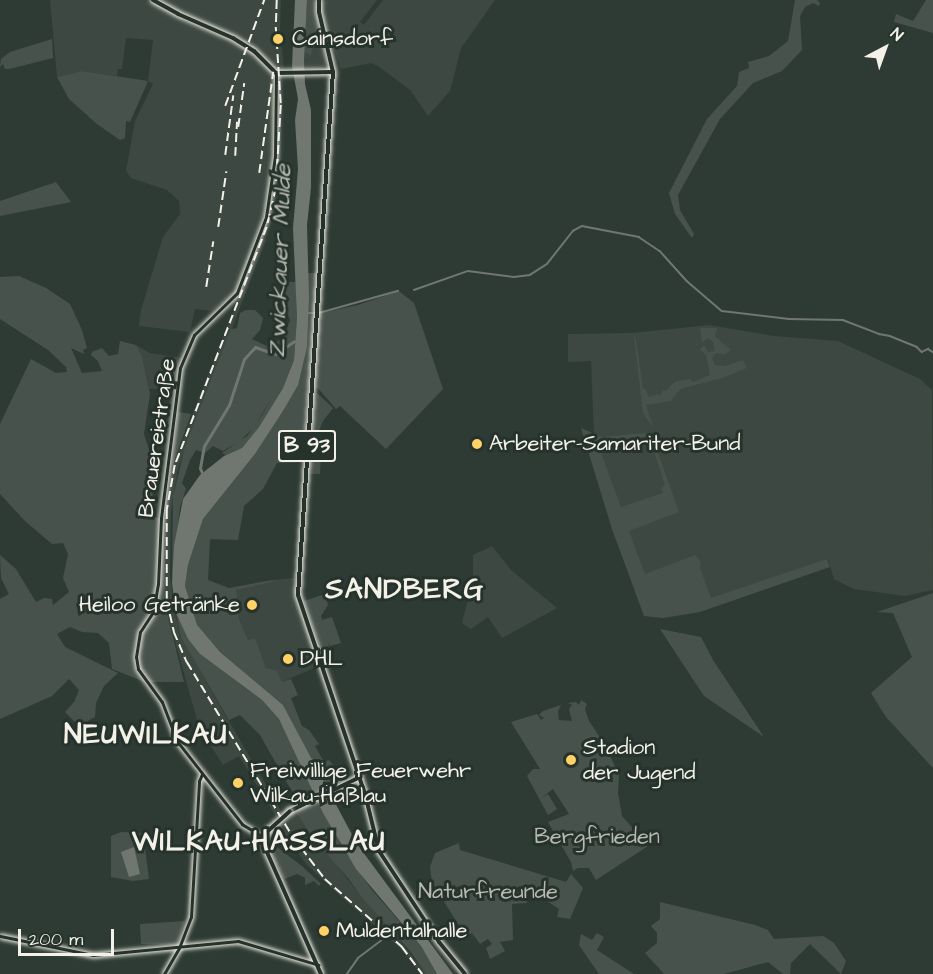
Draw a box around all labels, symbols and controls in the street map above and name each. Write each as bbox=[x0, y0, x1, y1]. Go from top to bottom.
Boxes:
north arrow bbox=[855, 18, 915, 78]
text: N bbox=[886, 23, 908, 46]
place label: Cainsdorf bbox=[292, 26, 393, 52]
marker: Cainsdorf bbox=[269, 30, 287, 48]
water label: Zwickauer Mulde bbox=[263, 164, 299, 358]
street label: Brauereistraße bbox=[133, 357, 181, 519]
road number: B 93 bbox=[277, 428, 337, 464]
place label: Arbeiter-Samariter-Bund bbox=[489, 431, 741, 457]
marker: Arbeiter-Samariter-Bund bbox=[470, 437, 484, 451]
district label: SANDBERG bbox=[325, 573, 485, 607]
place label: Heiloo Getränke bbox=[79, 592, 240, 618]
marker: Heiloo Getränke bbox=[245, 598, 259, 612]
place label: DHL bbox=[300, 646, 343, 672]
marker: DHL bbox=[281, 652, 295, 666]
district label: NEUWILKAU bbox=[64, 718, 228, 752]
place label: Stadion der Jugend bbox=[583, 734, 695, 786]
marker: Stadion der Jugend bbox=[564, 753, 578, 767]
place label: Freiwillige Feuerwehr Wilkau-Haßlau bbox=[250, 757, 471, 808]
marker: Freiwillige Feuerwehr Wilkau-Haßlau bbox=[231, 776, 245, 790]
park label: Bergfrieden bbox=[534, 824, 660, 850]
district label: WILKAU-HASSLAU bbox=[132, 825, 386, 859]
park label: Naturfreunde bbox=[418, 879, 558, 905]
scale bar bbox=[21, 917, 117, 955]
place label: Muldentalhalle bbox=[336, 918, 467, 944]
marker: Muldentalhalle bbox=[317, 924, 331, 938]
text: 200 m bbox=[29, 927, 83, 952]

